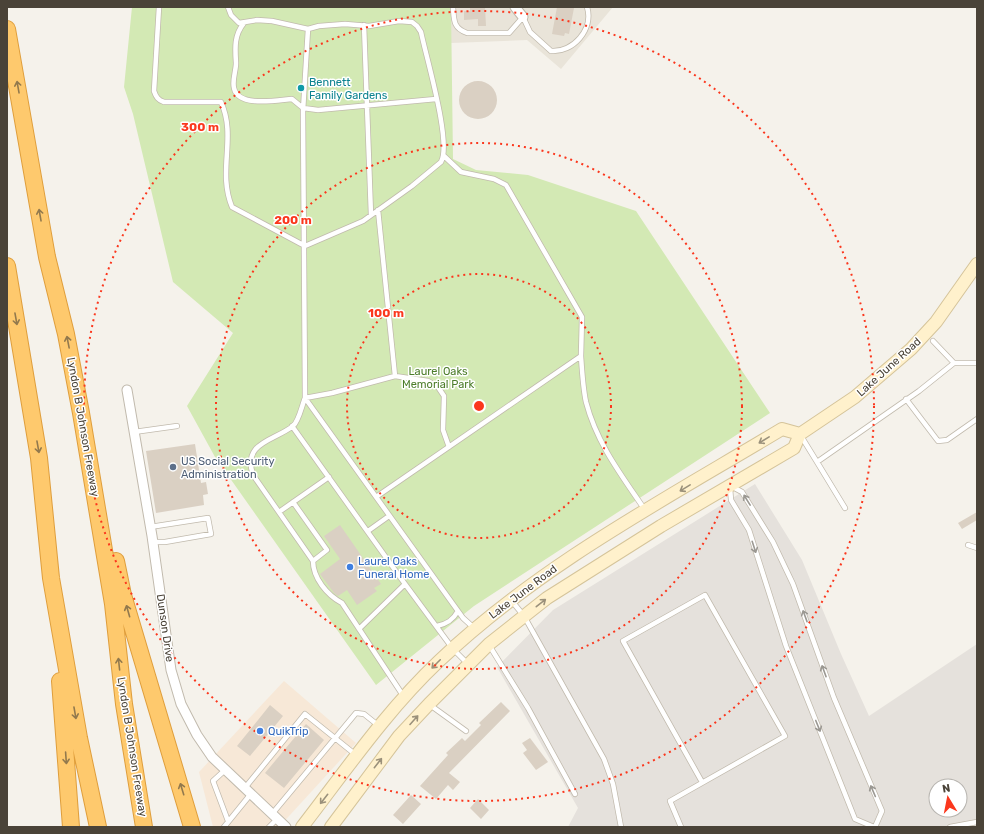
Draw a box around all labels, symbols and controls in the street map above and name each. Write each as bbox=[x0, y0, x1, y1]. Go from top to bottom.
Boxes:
place label: Bennett Family Gardens bbox=[309, 76, 388, 102]
one-way arrow bbox=[14, 81, 22, 94]
marker: Bennett Family Gardens bbox=[296, 83, 306, 93]
text: 300 m bbox=[181, 120, 219, 134]
one-way arrow bbox=[36, 209, 44, 222]
text: 200 m bbox=[274, 213, 312, 227]
text: 100 m bbox=[368, 306, 404, 320]
one-way arrow bbox=[12, 312, 20, 325]
street label: Lake June Road bbox=[854, 335, 924, 399]
one-way arrow bbox=[64, 336, 72, 349]
street label: Lyndon B Johnson Freeway bbox=[64, 356, 102, 498]
park label: Laurel Oaks Memorial Park bbox=[402, 365, 474, 391]
centre of rings bbox=[472, 399, 486, 413]
one-way arrow bbox=[759, 436, 770, 444]
one-way arrow bbox=[34, 440, 42, 453]
place label: US Social Security Administration bbox=[181, 455, 275, 481]
marker: US Social Security Administration bbox=[168, 462, 178, 472]
one-way arrow bbox=[679, 484, 691, 492]
one-way arrow bbox=[743, 495, 751, 506]
one-way arrow bbox=[751, 540, 758, 553]
place label: Laurel Oaks Funeral Home bbox=[358, 555, 429, 581]
marker: Laurel Oaks Funeral Home bbox=[345, 562, 355, 572]
street label: Lake June Road bbox=[486, 562, 560, 622]
street label: Dunson Drive bbox=[154, 593, 176, 663]
one-way arrow bbox=[536, 598, 547, 607]
one-way arrow bbox=[124, 605, 131, 618]
one-way arrow bbox=[800, 610, 808, 622]
one-way arrow bbox=[116, 658, 123, 671]
one-way arrow bbox=[431, 659, 441, 669]
one-way arrow bbox=[820, 665, 828, 677]
street label: Lyndon B Johnson Freeway bbox=[115, 676, 149, 818]
one-way arrow bbox=[71, 706, 79, 719]
one-way arrow bbox=[410, 714, 419, 725]
one-way arrow bbox=[815, 719, 822, 731]
place label: QuikTrip bbox=[268, 725, 308, 738]
marker: QuikTrip bbox=[255, 726, 265, 736]
one-way arrow bbox=[62, 751, 69, 764]
one-way arrow bbox=[374, 758, 382, 769]
north arrow bbox=[928, 778, 968, 818]
text: N bbox=[941, 782, 951, 796]
one-way arrow bbox=[177, 784, 185, 796]
one-way arrow bbox=[869, 785, 877, 797]
one-way arrow bbox=[320, 793, 328, 804]

